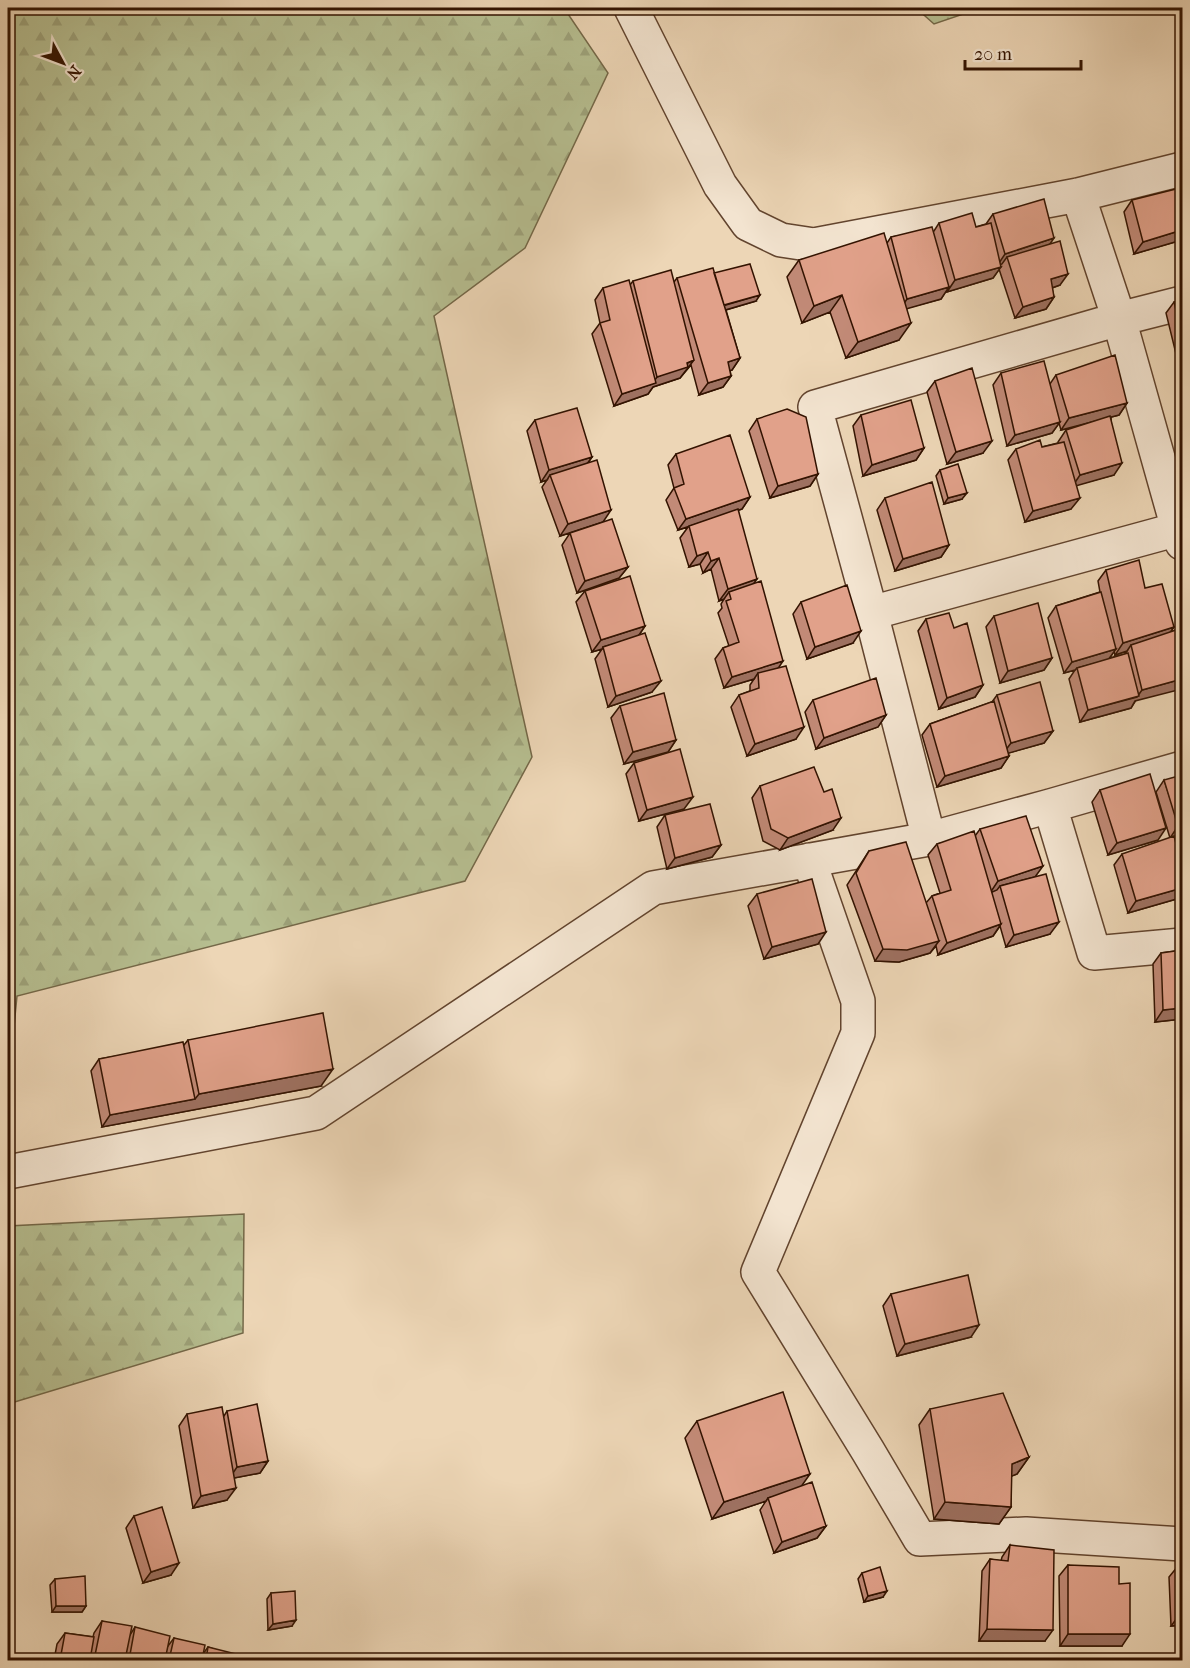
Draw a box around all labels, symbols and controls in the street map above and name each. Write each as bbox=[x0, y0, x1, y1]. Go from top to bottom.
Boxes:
north arrow bbox=[33, 33, 93, 93]
scale bar bbox=[965, 33, 1080, 71]
text: 20 m bbox=[974, 44, 1012, 65]
text: N bbox=[62, 62, 85, 84]

